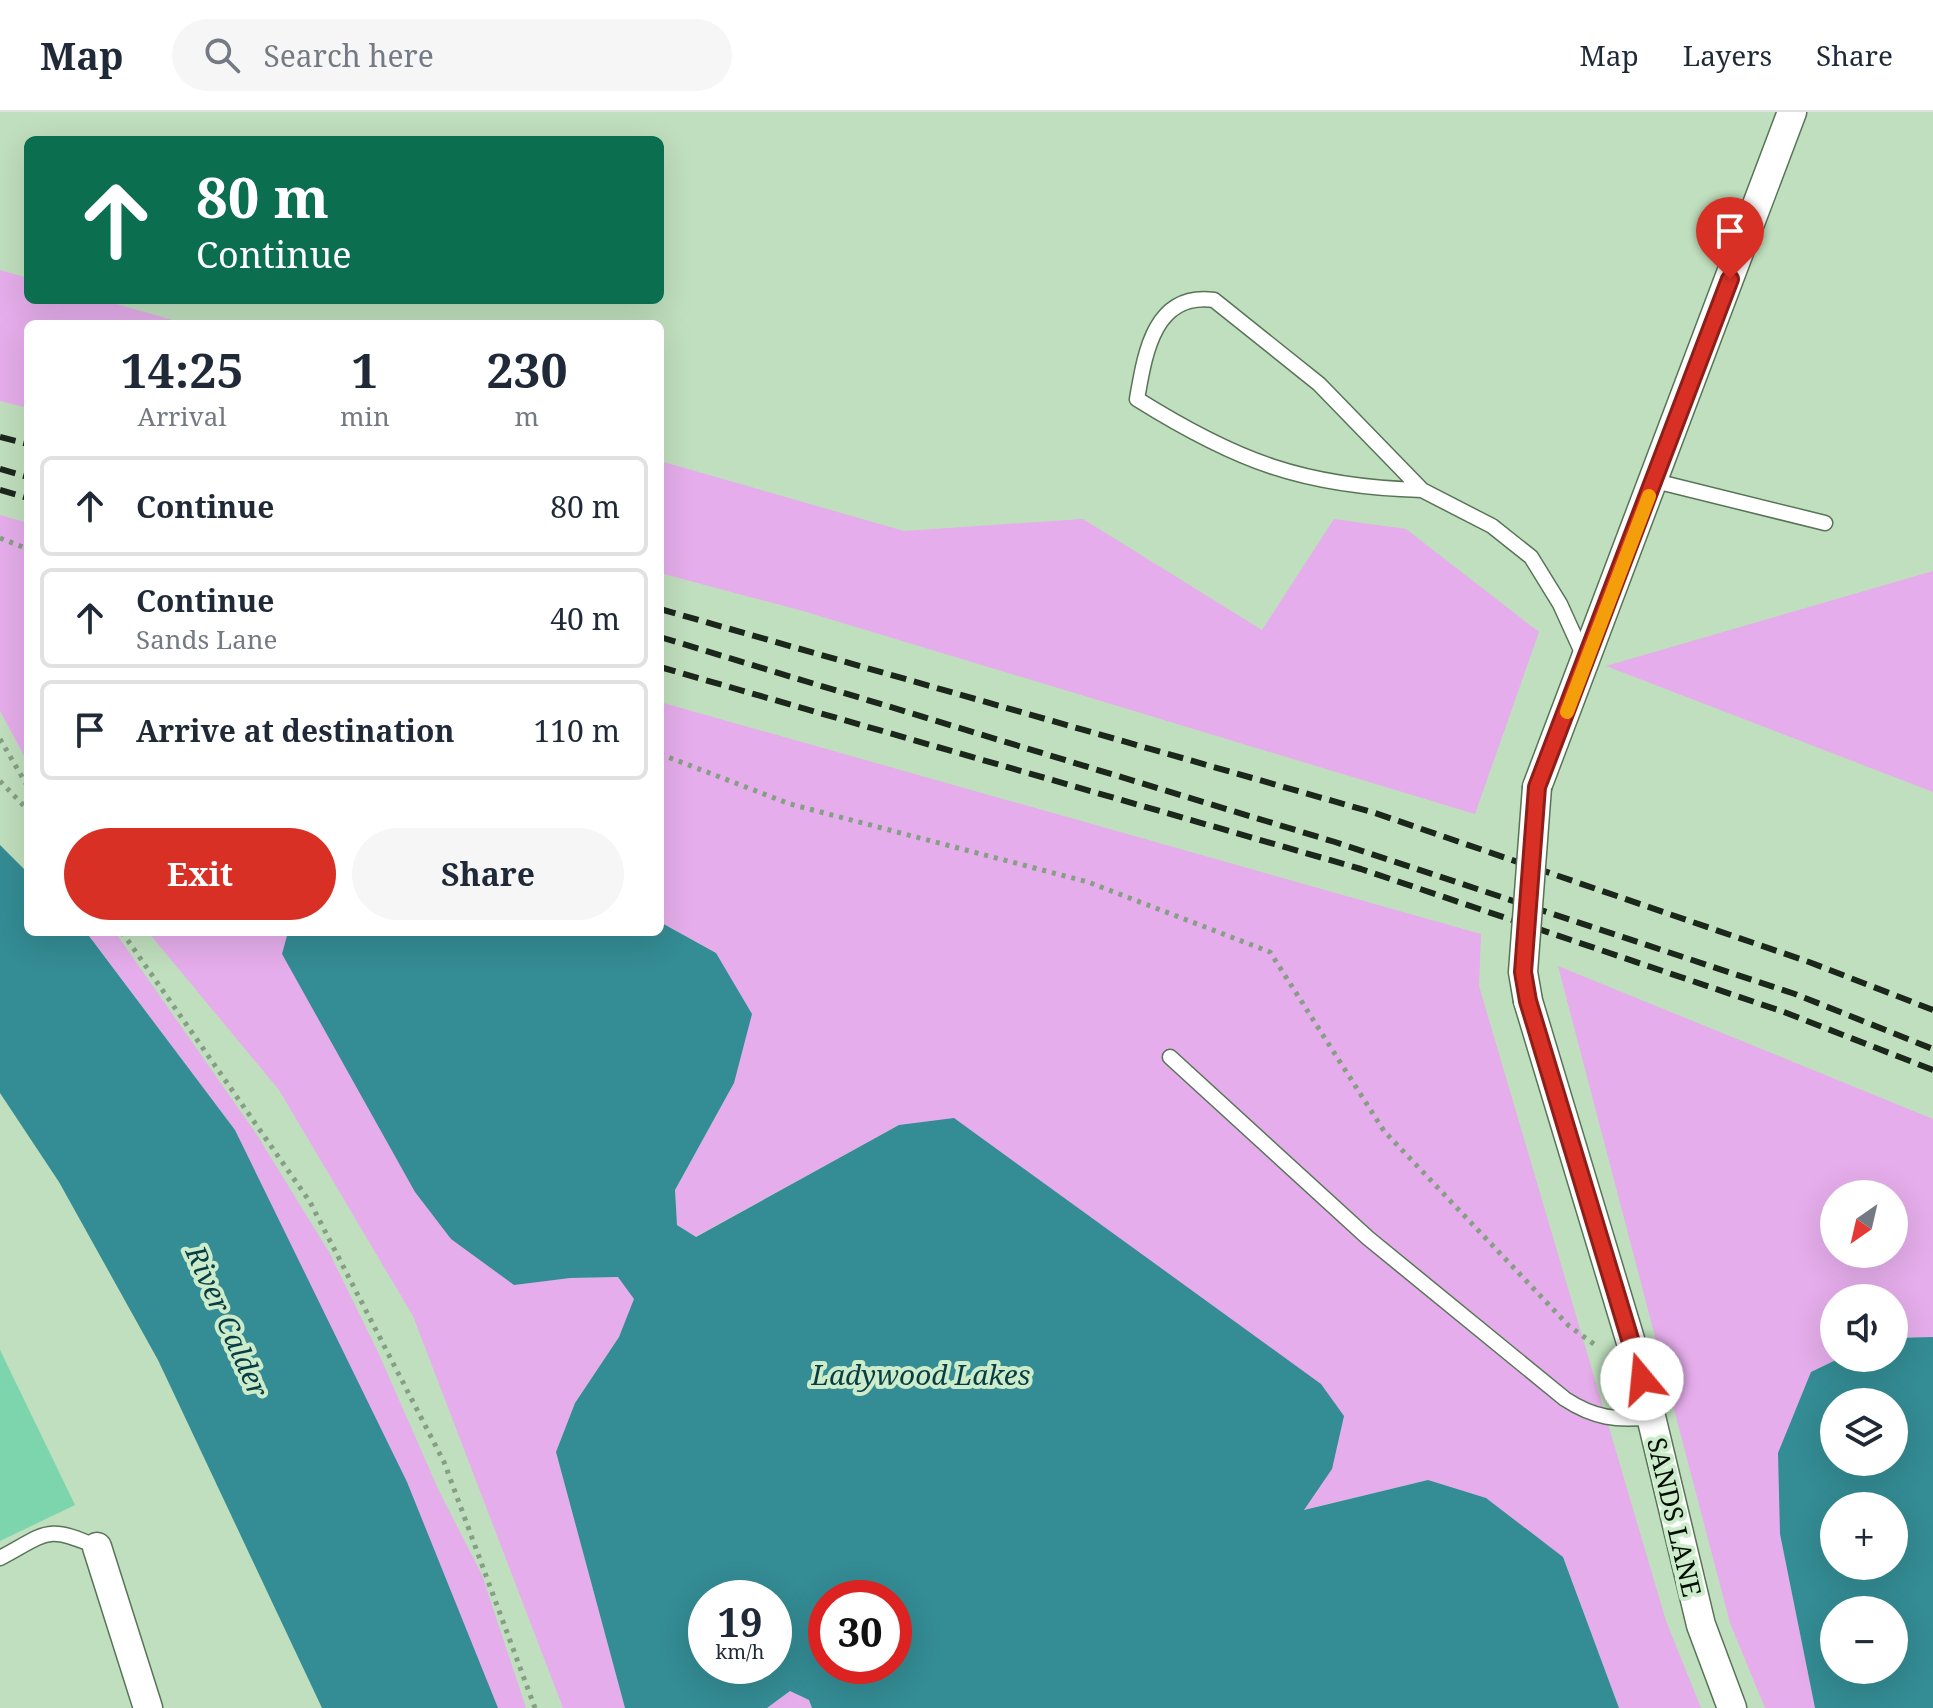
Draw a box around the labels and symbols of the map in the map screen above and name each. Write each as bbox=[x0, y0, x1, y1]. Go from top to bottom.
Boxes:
pin bbox=[1696, 197, 1764, 279]
north arrow bbox=[1820, 1180, 1908, 1268]
water label: River Calder bbox=[177, 1238, 279, 1403]
position arrow bbox=[1600, 1337, 1684, 1421]
water label: Ladywood Lakes bbox=[810, 1355, 1031, 1393]
street label: SANDS LANE bbox=[1639, 1434, 1711, 1600]
speed limit sign: 30 bbox=[808, 1580, 912, 1684]

